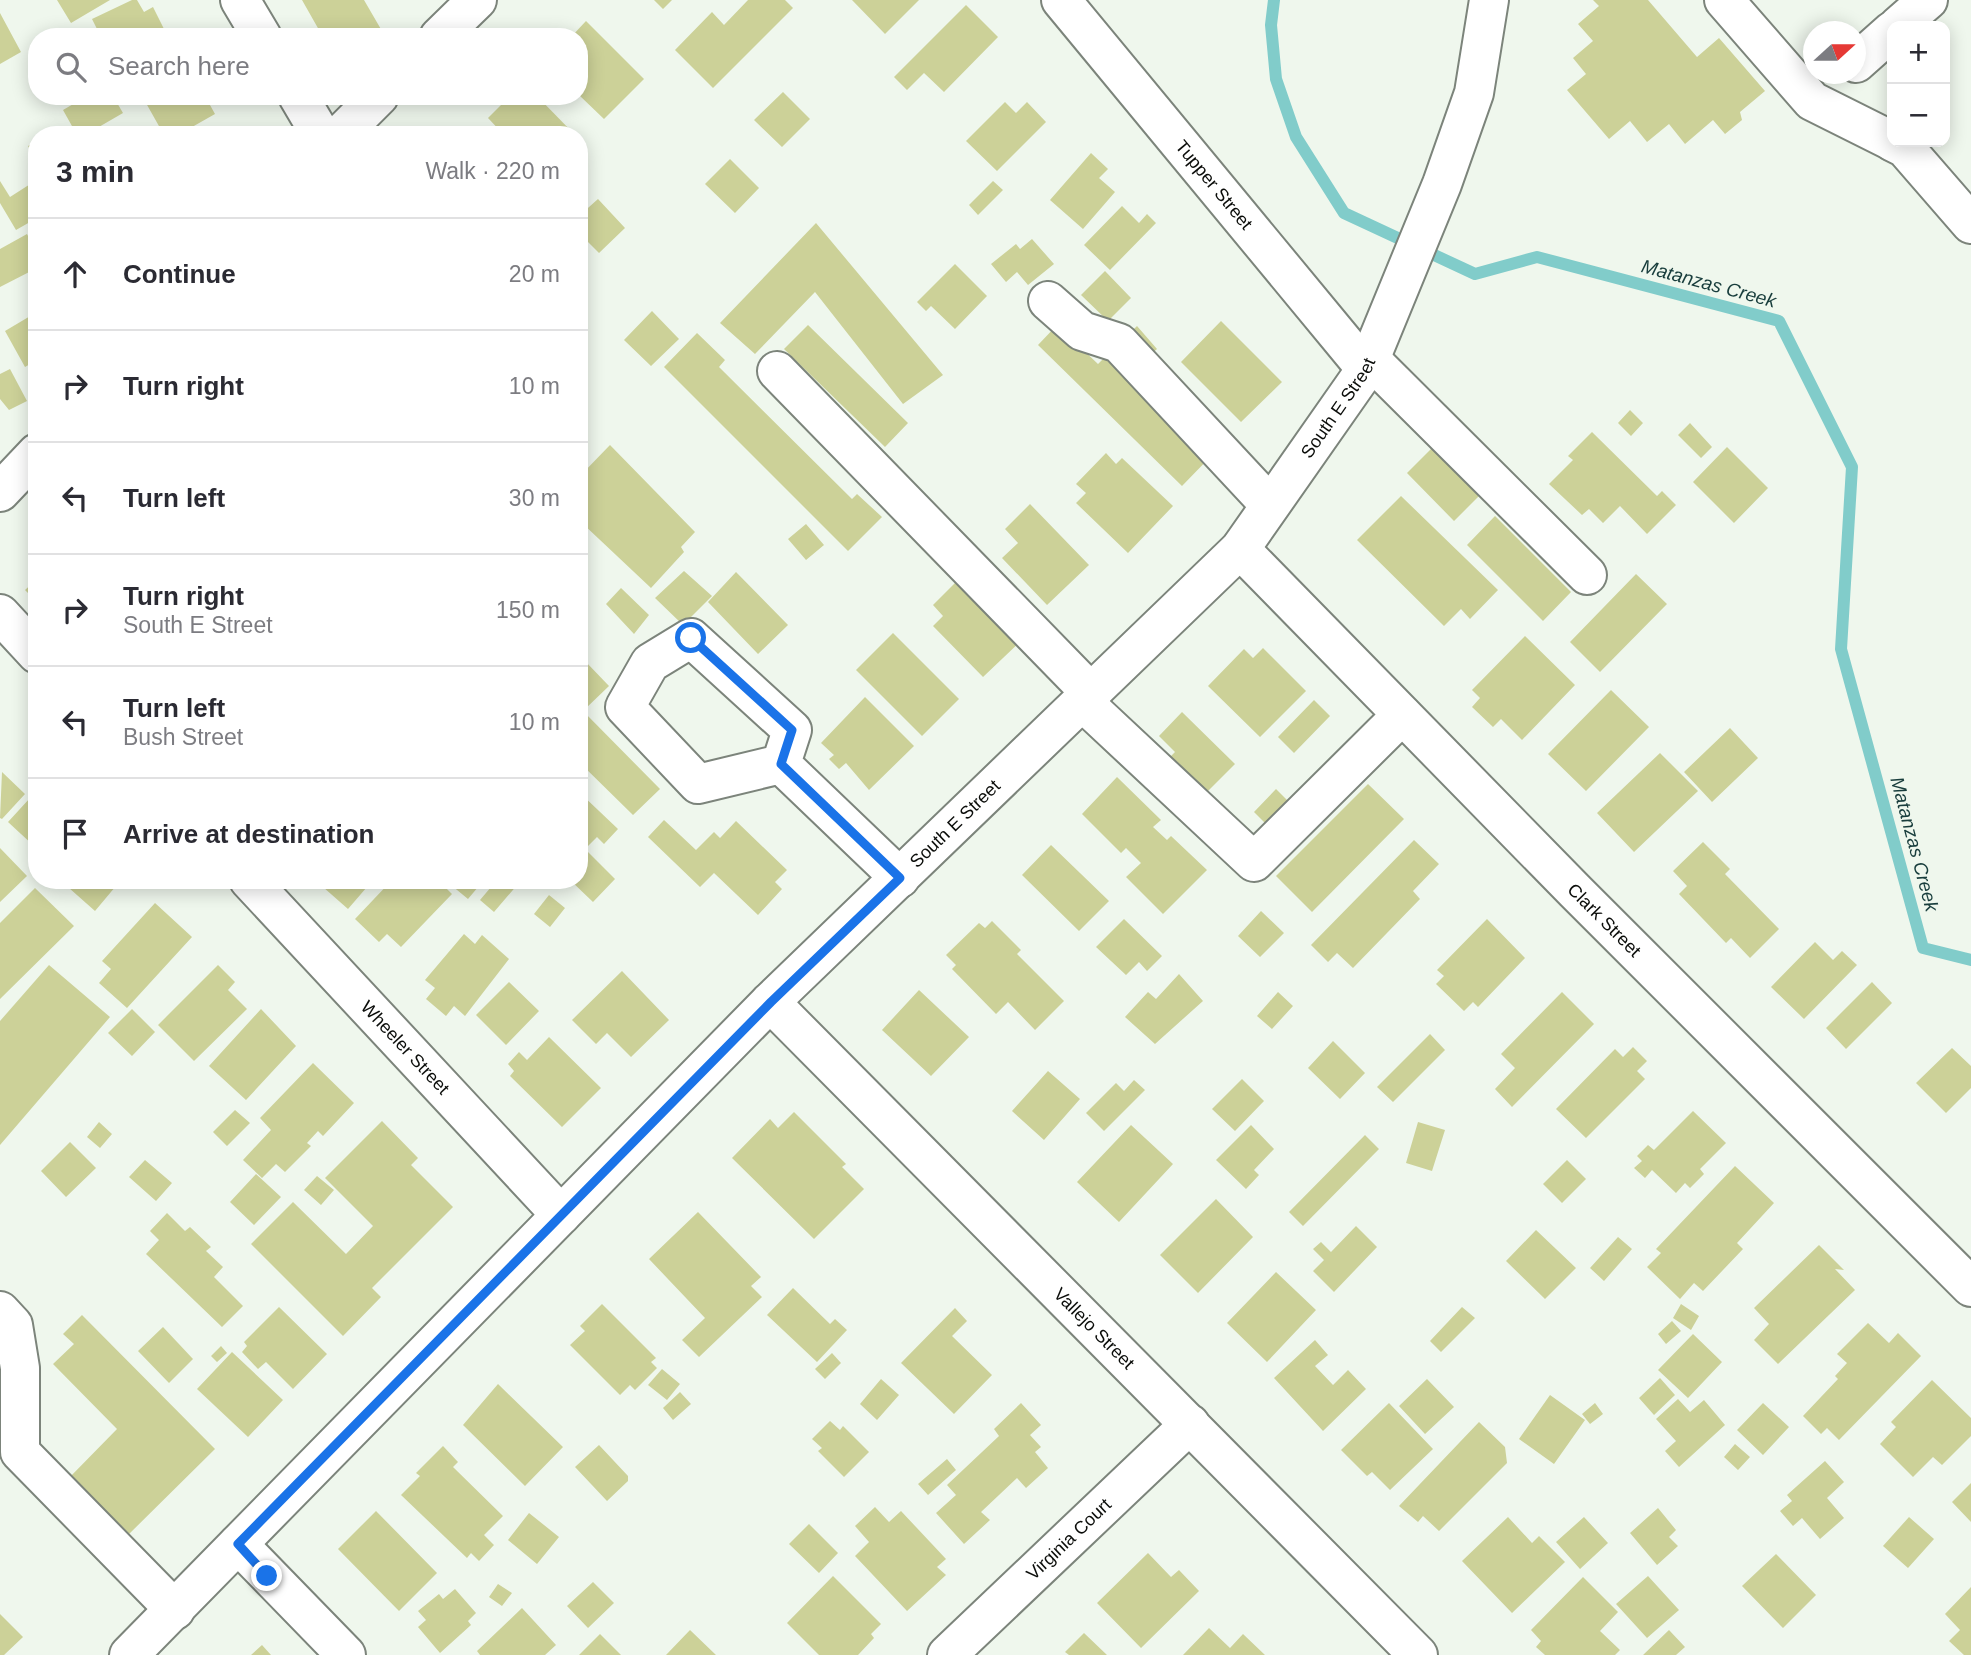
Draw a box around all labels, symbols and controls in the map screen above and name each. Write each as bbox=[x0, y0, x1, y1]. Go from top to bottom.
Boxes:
north arrow bbox=[1803, 21, 1866, 84]
map controls bbox=[1887, 21, 1950, 147]
button: + bbox=[1887, 21, 1950, 84]
search box bbox=[28, 28, 588, 105]
icon: search bbox=[52, 48, 90, 86]
text: Search here bbox=[108, 51, 250, 81]
button: − bbox=[1887, 84, 1950, 147]
street label: Tupper Street bbox=[1171, 136, 1256, 234]
text: 3 min bbox=[56, 155, 134, 188]
text: Walk · 220 m bbox=[425, 158, 560, 184]
icon: ahead bbox=[56, 255, 94, 293]
water label: Matanzas Creek bbox=[1639, 255, 1780, 312]
text: Continue bbox=[123, 259, 236, 289]
text: 20 m bbox=[509, 261, 560, 287]
street label: South E Street bbox=[1297, 355, 1379, 462]
icon: right bbox=[56, 367, 94, 405]
text: Turn right bbox=[123, 371, 244, 401]
text: 10 m bbox=[509, 373, 560, 399]
icon: left bbox=[56, 479, 94, 517]
text: Turn left bbox=[123, 483, 225, 513]
text: 30 m bbox=[509, 485, 560, 511]
text: Turn right bbox=[123, 581, 244, 611]
icon: right bbox=[56, 591, 94, 629]
text: 150 m bbox=[496, 597, 560, 623]
text: South E Street bbox=[123, 612, 273, 638]
route start bbox=[675, 622, 706, 653]
text: Turn left bbox=[123, 693, 225, 723]
icon: left bbox=[56, 703, 94, 741]
text: 10 m bbox=[509, 709, 560, 735]
text: Bush Street bbox=[123, 724, 243, 750]
water label: Matanzas Creek bbox=[1886, 775, 1943, 915]
street label: South E Street bbox=[906, 776, 1004, 872]
icon: arrive bbox=[56, 815, 94, 853]
text: Arrive at destination bbox=[123, 819, 374, 849]
street label: Clark Street bbox=[1563, 879, 1645, 961]
street label: Wheeler Street bbox=[357, 997, 453, 1098]
street label: Vallejo Street bbox=[1050, 1284, 1138, 1373]
street label: Virginia Court bbox=[1022, 1495, 1115, 1584]
route end bbox=[251, 1560, 282, 1591]

